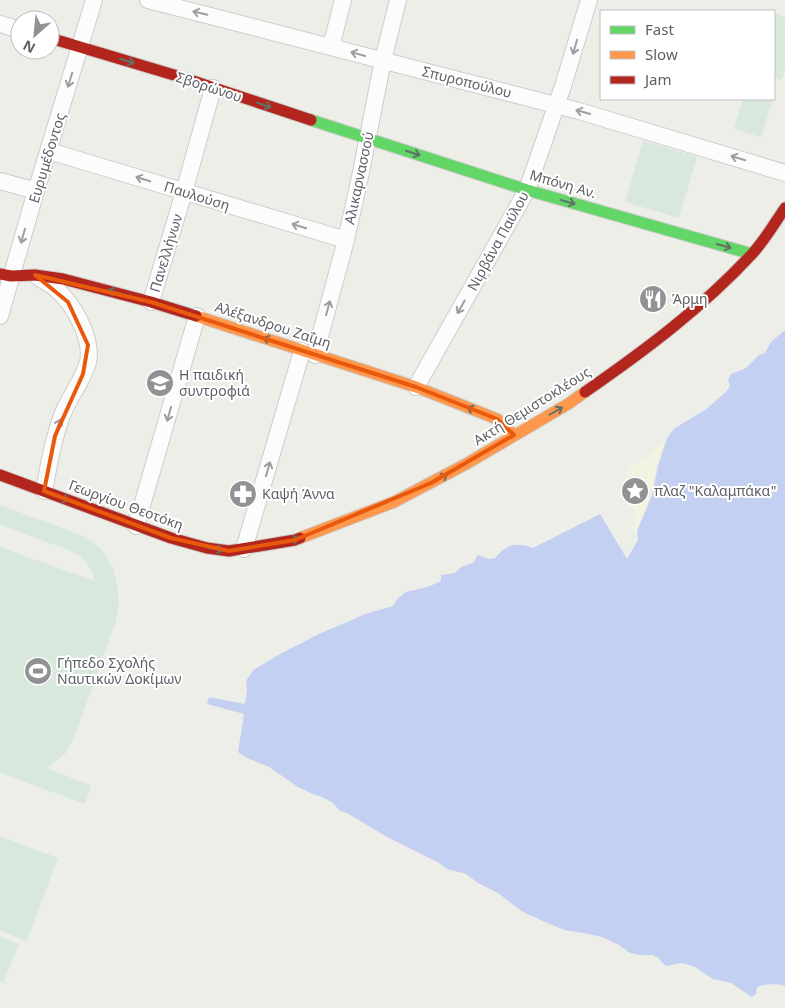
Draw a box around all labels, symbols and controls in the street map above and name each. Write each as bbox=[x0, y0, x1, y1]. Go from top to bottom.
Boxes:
one-way arrow bbox=[193, 8, 209, 18]
north arrow bbox=[10, 10, 60, 60]
legend bbox=[600, 10, 775, 100]
text: Fast bbox=[645, 19, 674, 39]
text: N bbox=[19, 36, 38, 58]
one-way arrow bbox=[569, 38, 579, 54]
text: Slow bbox=[645, 44, 678, 64]
one-way arrow bbox=[350, 48, 366, 58]
one-way arrow bbox=[119, 56, 135, 66]
street label: Σπυροπούλου bbox=[420, 61, 514, 102]
street label: Σβορώνου bbox=[174, 67, 245, 106]
text: Jam bbox=[643, 69, 672, 89]
one-way arrow bbox=[65, 72, 75, 88]
one-way arrow bbox=[256, 100, 272, 110]
one-way arrow bbox=[575, 107, 591, 116]
street label: Ευρυμέδοντος bbox=[24, 110, 69, 205]
street label: Αλικαρνασσού bbox=[339, 130, 378, 226]
one-way arrow bbox=[405, 149, 420, 158]
one-way arrow bbox=[731, 153, 747, 163]
street label: Μπόνη Αν. bbox=[528, 165, 599, 202]
one-way arrow bbox=[136, 174, 152, 184]
street label: Παυλούση bbox=[162, 177, 232, 215]
street label: Νιρβάνα Παύλου bbox=[462, 188, 533, 294]
one-way arrow bbox=[560, 197, 576, 207]
street label: Πανελλήνων bbox=[145, 211, 186, 294]
one-way arrow bbox=[291, 220, 307, 230]
one-way arrow bbox=[18, 227, 27, 243]
one-way arrow bbox=[716, 242, 732, 252]
restaurant icon: Άρμη bbox=[638, 284, 668, 314]
one-way arrow bbox=[108, 287, 124, 297]
place label: Άρμη bbox=[672, 289, 708, 308]
street label: Αλέξανδρου Ζαΐμη bbox=[213, 297, 334, 352]
one-way arrow bbox=[456, 299, 466, 313]
one-way arrow bbox=[323, 301, 333, 317]
one-way arrow bbox=[263, 335, 279, 345]
street label: Ακτή Θεμιστοκλέους bbox=[470, 362, 594, 449]
place label: Η παιδική συντροφιά bbox=[179, 365, 250, 400]
school or university icon: Η παιδική συντροφιά bbox=[145, 368, 175, 398]
one-way arrow bbox=[164, 405, 173, 421]
one-way arrow bbox=[467, 405, 482, 414]
one-way arrow bbox=[549, 405, 563, 415]
one-way arrow bbox=[54, 419, 63, 435]
one-way arrow bbox=[263, 461, 273, 477]
one-way arrow bbox=[434, 473, 449, 483]
street label: Γεωργίου Θεοτόκη bbox=[66, 475, 186, 534]
place icon: πλαζ "Καλαμπάκα" bbox=[620, 476, 650, 506]
pharmacy icon: Καψή Άννα bbox=[228, 479, 258, 509]
place label: πλαζ "Καλαμπάκα" bbox=[654, 481, 777, 500]
place label: Καψή Άννα bbox=[262, 484, 335, 503]
one-way arrow bbox=[54, 494, 69, 503]
one-way arrow bbox=[283, 535, 299, 544]
one-way arrow bbox=[208, 544, 224, 554]
place label: Γήπεδο Σχολής Ναυτικών Δοκίμων bbox=[57, 653, 182, 688]
sports icon: Γήπεδο Σχολής Ναυτικών Δοκίμων bbox=[23, 656, 53, 686]

